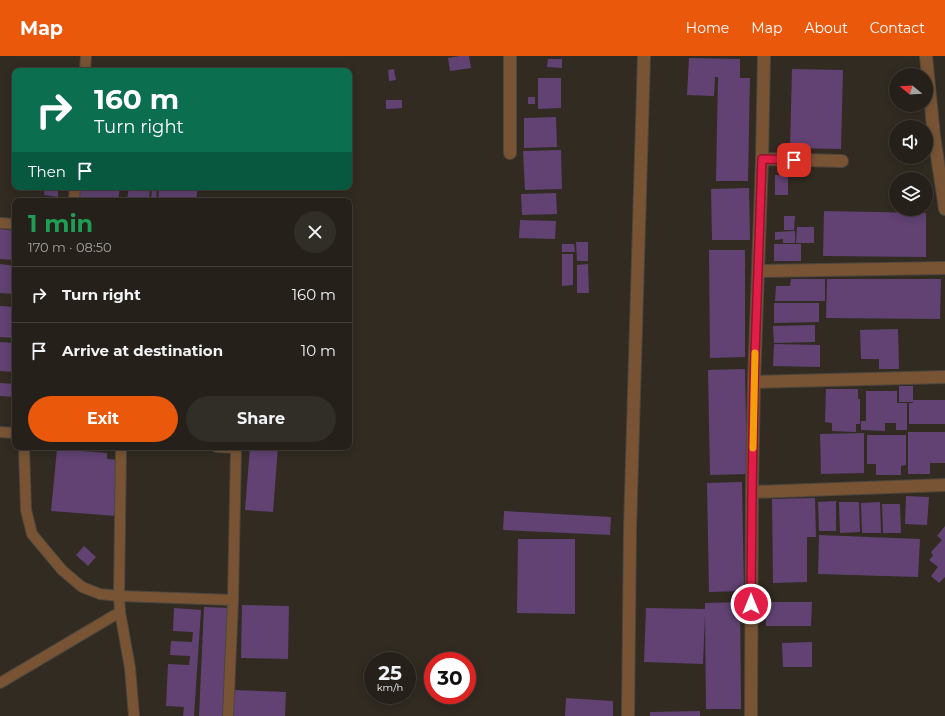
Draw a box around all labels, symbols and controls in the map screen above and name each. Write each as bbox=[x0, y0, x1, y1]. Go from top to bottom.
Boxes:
text: Map bbox=[20, 17, 63, 40]
text: Home bbox=[686, 19, 729, 37]
text: Map bbox=[751, 19, 782, 37]
text: About bbox=[804, 19, 848, 37]
text: Contact bbox=[870, 19, 925, 37]
north arrow bbox=[889, 68, 933, 112]
map controls bbox=[889, 68, 933, 216]
text: 160 m bbox=[94, 82, 179, 116]
icon: right bbox=[28, 84, 80, 136]
text: Turn right bbox=[94, 116, 184, 138]
button: sound bbox=[889, 120, 933, 164]
pin bbox=[777, 143, 811, 177]
icon: arrive bbox=[783, 149, 805, 171]
icon: arrive bbox=[74, 160, 96, 182]
text: Then bbox=[28, 162, 66, 181]
button: layers bbox=[889, 172, 933, 216]
text: 1 min bbox=[28, 209, 93, 238]
button: close bbox=[294, 211, 336, 253]
text: 170 m · 08:50 bbox=[28, 239, 112, 255]
icon: right bbox=[28, 284, 50, 306]
text: Turn right bbox=[62, 285, 141, 304]
text: 160 m bbox=[292, 285, 336, 304]
icon: arrive bbox=[28, 340, 50, 362]
text: Arrive at destination bbox=[62, 341, 223, 360]
text: 10 m bbox=[301, 341, 336, 360]
button: Exit bbox=[28, 396, 178, 442]
button: Share bbox=[186, 396, 336, 442]
position arrow bbox=[730, 583, 772, 625]
speed limit sign: 30 bbox=[424, 652, 476, 704]
text: 25 bbox=[378, 661, 402, 685]
text: km/h bbox=[377, 681, 403, 694]

